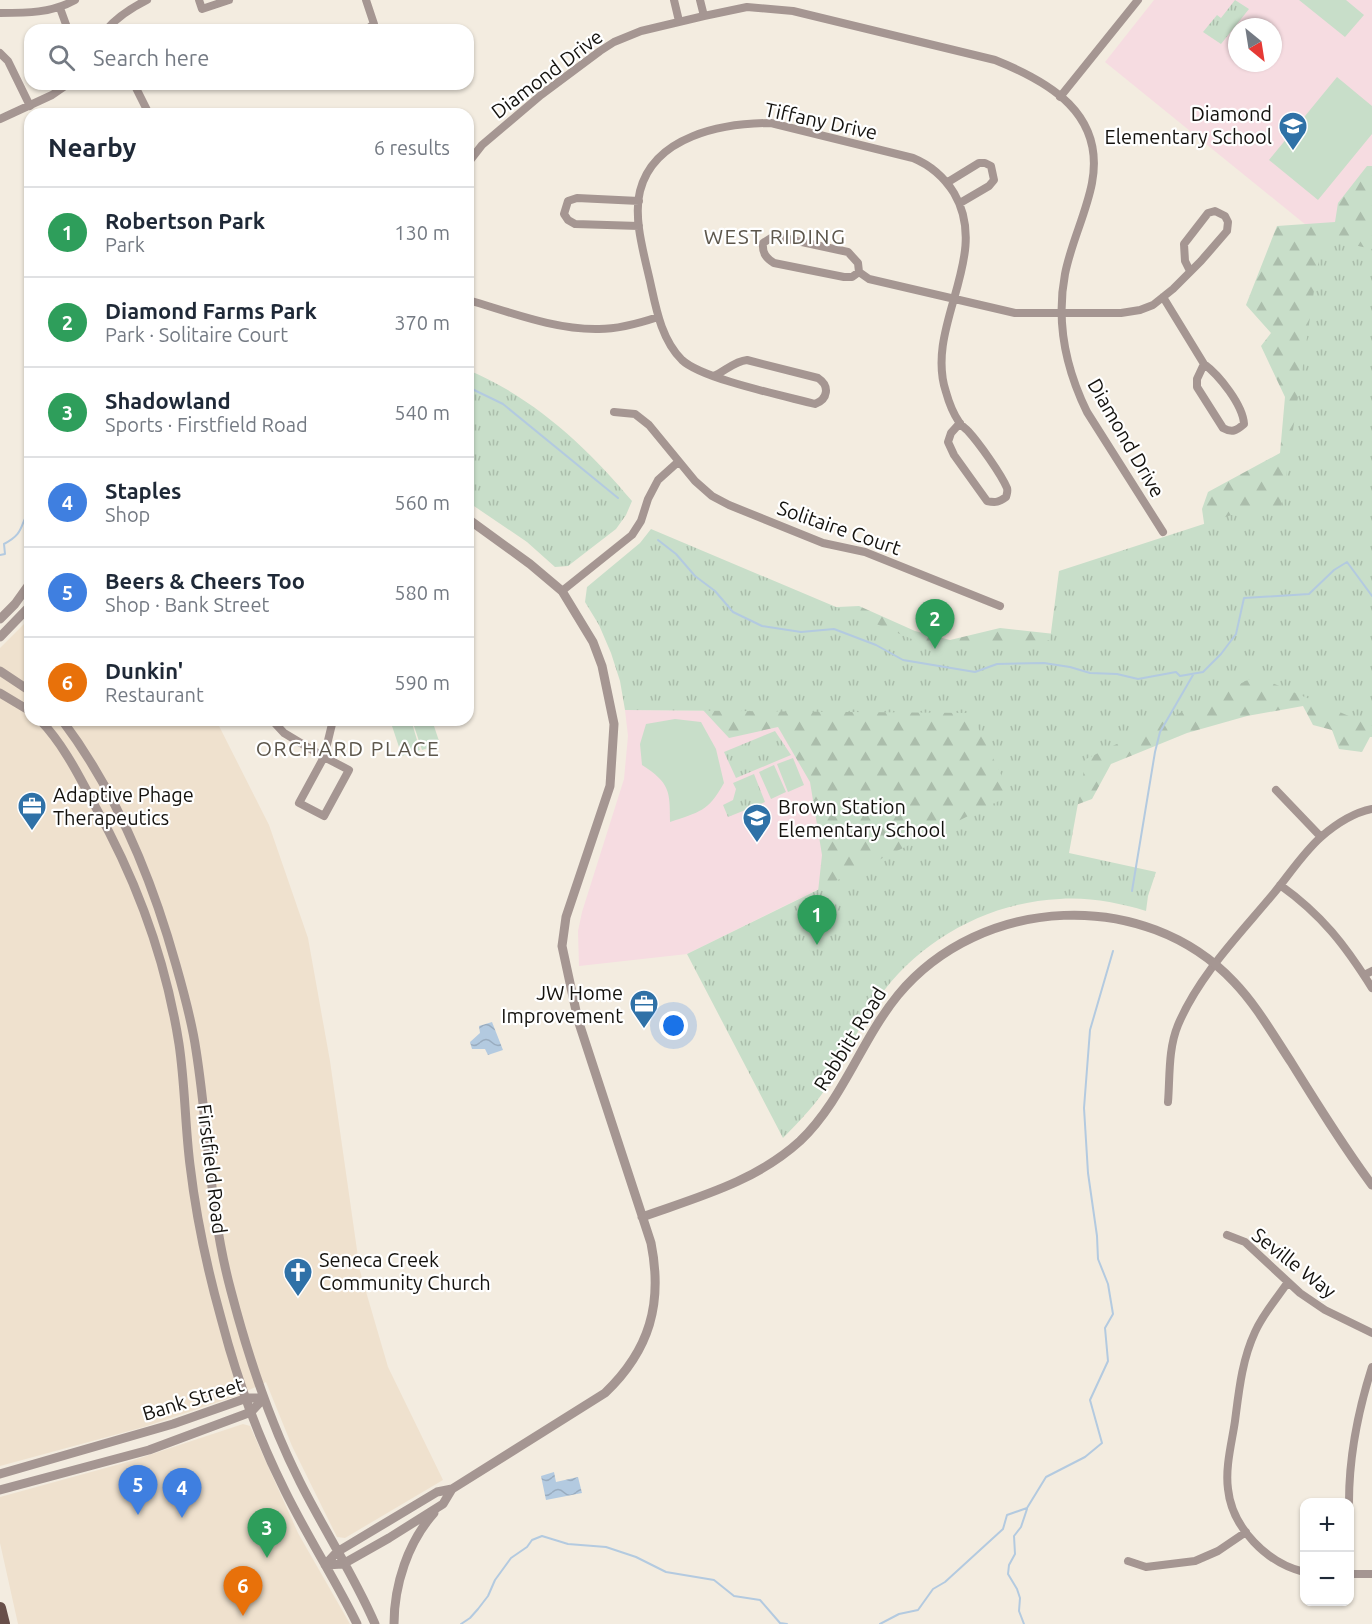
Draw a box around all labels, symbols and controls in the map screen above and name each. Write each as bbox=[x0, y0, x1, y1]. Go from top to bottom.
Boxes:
north arrow bbox=[1228, 18, 1282, 72]
search box bbox=[24, 24, 474, 90]
street label: Diamond Drive bbox=[487, 24, 607, 123]
icon: search bbox=[45, 41, 78, 74]
text: Search here bbox=[93, 45, 209, 70]
street label: Tiffany Drive bbox=[763, 97, 880, 144]
place label: Diamond Elementary School bbox=[1105, 102, 1272, 148]
school or university icon: Diamond Elementary School bbox=[1277, 110, 1309, 152]
text: Nearby bbox=[48, 133, 136, 162]
text: 6 results bbox=[374, 136, 450, 159]
text: Robertson Park bbox=[105, 208, 265, 233]
text: 1 bbox=[62, 221, 73, 244]
text: 130 m bbox=[394, 221, 450, 244]
district label: WEST RIDING bbox=[704, 224, 846, 248]
text: Park bbox=[105, 233, 145, 256]
text: Diamond Farms Park bbox=[105, 298, 317, 323]
text: 2 bbox=[62, 311, 73, 334]
text: 370 m bbox=[394, 311, 450, 334]
text: Park · Solitaire Court bbox=[105, 323, 288, 346]
street label: Diamond Drive bbox=[1083, 374, 1170, 501]
text: Shadowland bbox=[105, 388, 231, 413]
text: 3 bbox=[62, 401, 73, 424]
text: 540 m bbox=[394, 401, 450, 424]
text: Sports · Firstfield Road bbox=[105, 413, 308, 436]
text: Staples bbox=[105, 478, 181, 503]
text: 4 bbox=[62, 491, 73, 514]
text: 560 m bbox=[394, 491, 450, 514]
street label: Solitaire Court bbox=[774, 496, 904, 559]
text: Shop bbox=[105, 503, 150, 526]
text: Beers & Cheers Too bbox=[105, 568, 305, 593]
text: 5 bbox=[62, 581, 73, 604]
text: 580 m bbox=[394, 581, 450, 604]
text: Shop · Bank Street bbox=[105, 593, 269, 616]
pin: 2 bbox=[916, 600, 954, 649]
text: Dunkin' bbox=[105, 658, 183, 683]
text: 6 bbox=[62, 671, 73, 694]
text: 590 m bbox=[394, 671, 450, 694]
text: Restaurant bbox=[105, 683, 204, 706]
district label: ORCHARD PLACE bbox=[256, 736, 440, 760]
place label: Adaptive Phage Therapeutics bbox=[53, 783, 194, 829]
office icon: Adaptive Phage Therapeutics bbox=[16, 790, 48, 832]
place label: Brown Station Elementary School bbox=[778, 795, 945, 841]
school or university icon: Brown Station Elementary School bbox=[741, 802, 773, 844]
pin: 1 bbox=[798, 896, 836, 945]
place label: JW Home Improvement bbox=[501, 981, 623, 1027]
street label: Rabbitt Road bbox=[809, 983, 890, 1095]
office icon: JW Home Improvement bbox=[628, 988, 660, 1030]
your location bbox=[659, 1011, 688, 1040]
street label: Firstfield Road bbox=[193, 1103, 232, 1235]
street label: Seville Way bbox=[1248, 1223, 1341, 1303]
place label: Seneca Creek Community Church bbox=[319, 1248, 491, 1294]
church icon: Seneca Creek Community Church bbox=[282, 1256, 314, 1298]
street label: Bank Street bbox=[139, 1372, 247, 1425]
pin: 5 bbox=[118, 1466, 158, 1515]
pin: 4 bbox=[162, 1468, 201, 1518]
map controls bbox=[1300, 1498, 1354, 1606]
button: + bbox=[1300, 1498, 1354, 1552]
pin: 3 bbox=[248, 1508, 286, 1558]
button: − bbox=[1300, 1552, 1354, 1606]
pin: 6 bbox=[224, 1566, 262, 1616]

